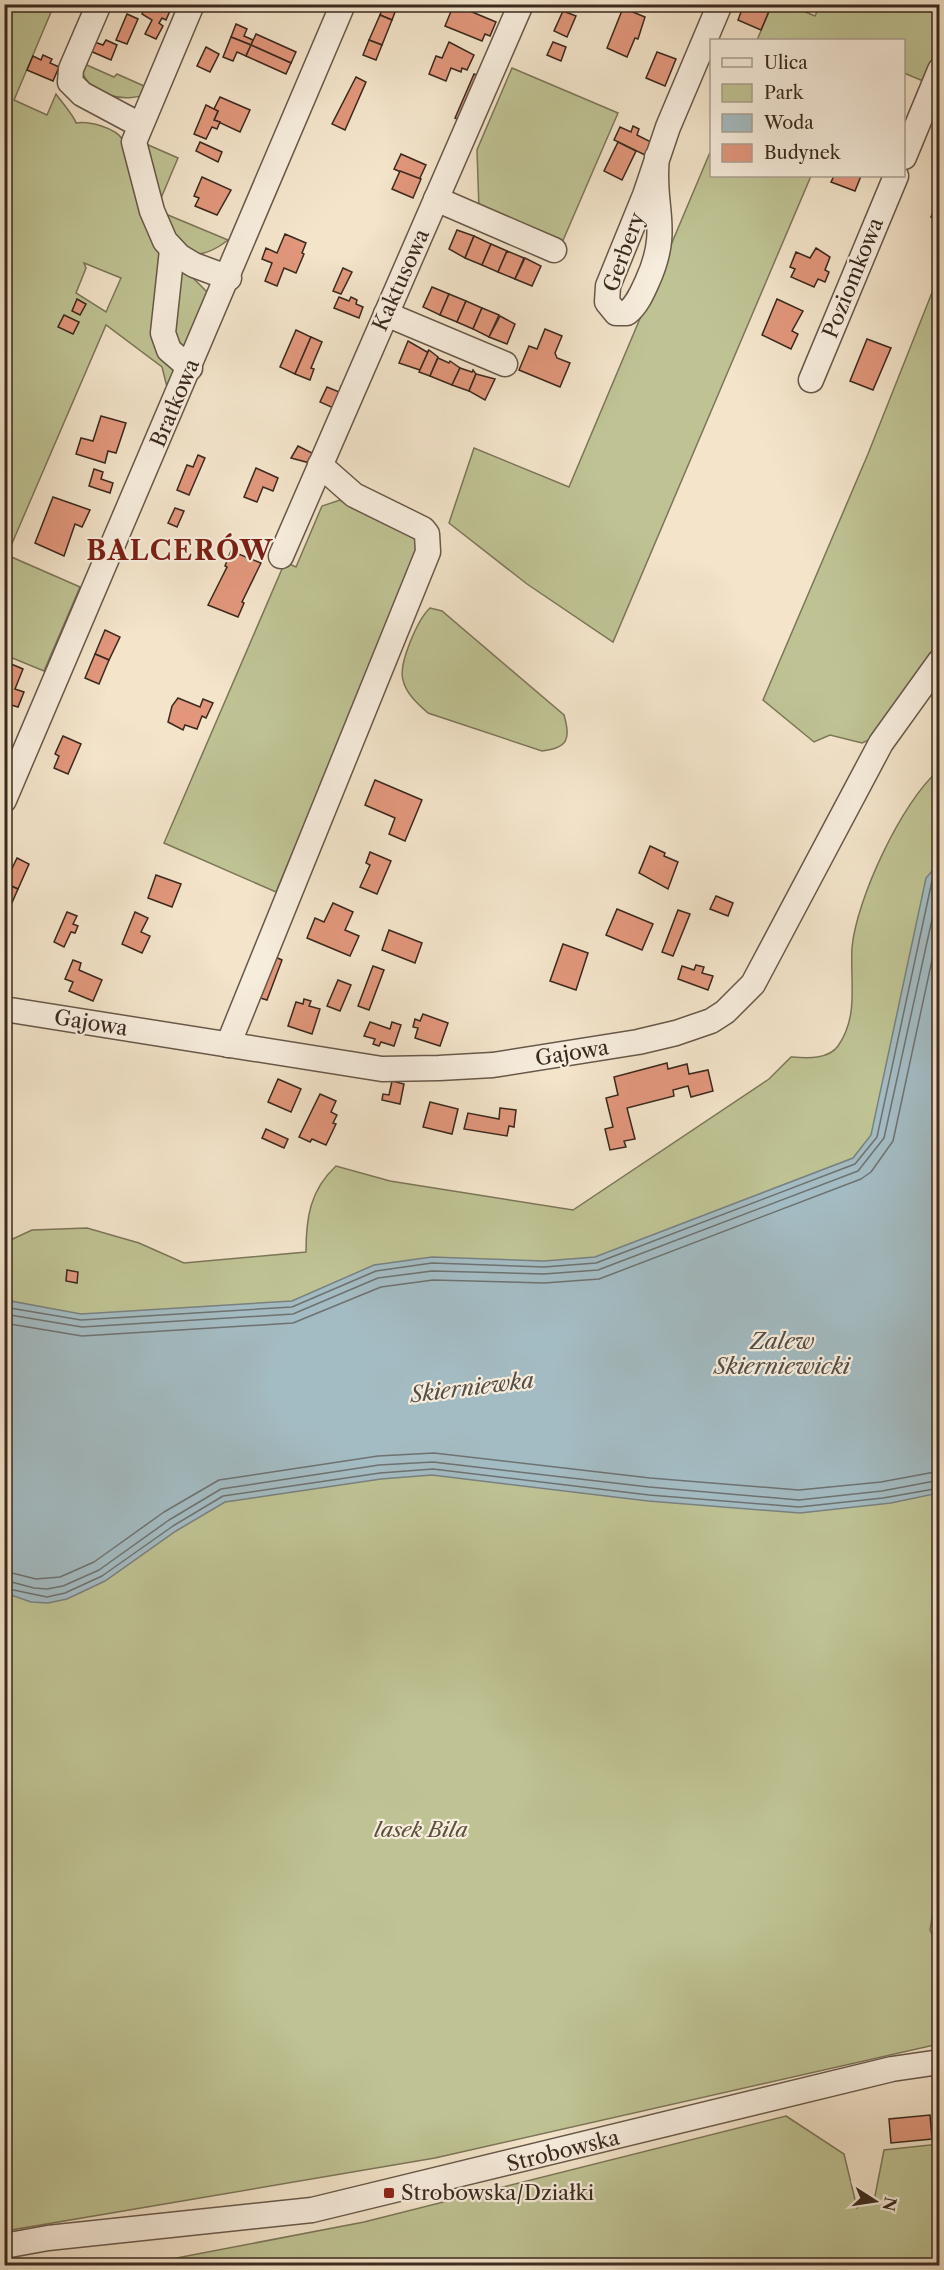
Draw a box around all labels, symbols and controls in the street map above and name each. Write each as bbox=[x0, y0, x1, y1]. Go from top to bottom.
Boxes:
legend bbox=[710, 39, 905, 177]
text: Ulica bbox=[764, 52, 808, 74]
text: Park bbox=[764, 82, 805, 104]
text: Woda bbox=[763, 112, 814, 134]
text: Budynek bbox=[764, 142, 842, 164]
street label: Gerbery bbox=[598, 209, 649, 295]
street label: Poziomkowa bbox=[817, 213, 888, 342]
street label: Kaktusowa bbox=[367, 224, 435, 335]
street label: Bratkowa bbox=[145, 354, 205, 451]
district label: BALCERÓW bbox=[86, 533, 274, 567]
street label: Gajowa bbox=[53, 1004, 131, 1041]
street label: Gajowa bbox=[533, 1034, 611, 1071]
water label: Zalew Skierniewicki bbox=[712, 1328, 851, 1380]
water label: Skierniewka bbox=[407, 1367, 535, 1409]
park label: lasek Bila bbox=[374, 1817, 468, 1842]
street label: Strobowska bbox=[504, 2124, 623, 2177]
north arrow bbox=[845, 2171, 905, 2231]
place label: Strobowska/Działki bbox=[401, 2180, 594, 2205]
marker: Strobowska/Działki bbox=[382, 2186, 396, 2200]
text: N bbox=[878, 2195, 901, 2213]

